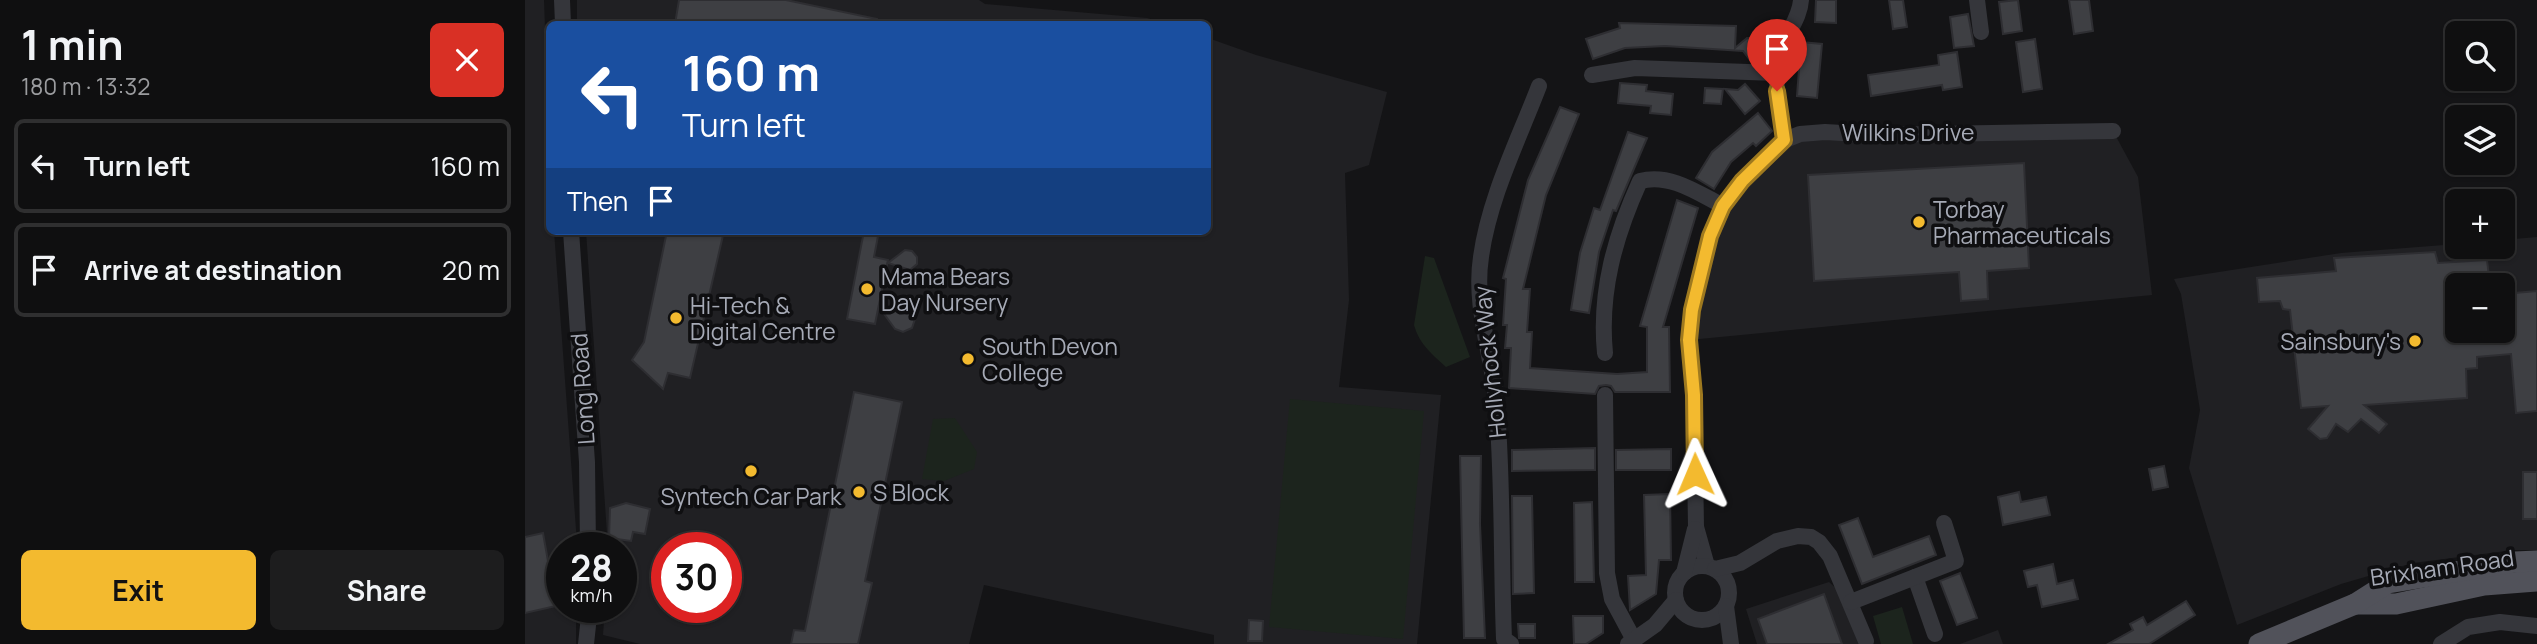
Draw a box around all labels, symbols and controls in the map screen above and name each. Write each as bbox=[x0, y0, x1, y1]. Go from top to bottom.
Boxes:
text: 1 min bbox=[21, 15, 124, 73]
pin bbox=[1747, 19, 1807, 91]
map controls bbox=[2445, 21, 2515, 343]
button: search bbox=[2445, 21, 2515, 91]
button: close bbox=[430, 23, 504, 97]
icon: arrive bbox=[1758, 30, 1796, 68]
text: 160 m bbox=[682, 39, 820, 106]
icon: left bbox=[567, 49, 658, 140]
text: 180 m · 13:32 bbox=[21, 70, 150, 102]
text: Turn left bbox=[682, 103, 806, 147]
button: layers bbox=[2445, 105, 2515, 175]
street label: Wilkins Drive bbox=[1842, 116, 1974, 148]
icon: left bbox=[25, 147, 63, 185]
text: Turn left bbox=[84, 148, 191, 184]
text: 160 m bbox=[431, 148, 500, 184]
icon: arrive bbox=[642, 182, 680, 220]
text: Then bbox=[567, 183, 628, 219]
button: + bbox=[2445, 189, 2515, 259]
place label: Torbay Pharmaceuticals bbox=[1933, 193, 2111, 251]
marker: Torbay Pharmaceuticals bbox=[1911, 214, 1927, 230]
icon: arrive bbox=[25, 251, 63, 289]
text: Arrive at destination bbox=[84, 252, 342, 288]
text: 20 m bbox=[442, 252, 500, 288]
place label: Mama Bears Day Nursery bbox=[881, 260, 1010, 318]
button: − bbox=[2445, 273, 2515, 343]
marker: Mama Bears Day Nursery bbox=[859, 281, 875, 297]
street label: Hollyhock Way bbox=[1465, 284, 1513, 440]
place label: Hi-Tech & Digital Centre bbox=[690, 289, 836, 347]
marker: Hi-Tech & Digital Centre bbox=[668, 310, 684, 326]
place label: Sainsbury's bbox=[2280, 325, 2401, 357]
place label: South Devon College bbox=[982, 330, 1118, 388]
street label: Long Road bbox=[562, 332, 602, 446]
marker: Sainsbury's bbox=[2407, 333, 2423, 349]
marker: South Devon College bbox=[960, 351, 976, 367]
position arrow bbox=[1658, 437, 1732, 511]
marker: Syntech Car Park bbox=[743, 463, 759, 479]
place label: S Block bbox=[873, 476, 950, 508]
place label: Syntech Car Park bbox=[661, 480, 842, 512]
marker: S Block bbox=[851, 484, 867, 500]
speed limit sign: 30 bbox=[651, 532, 742, 623]
street label: Brixham Road bbox=[2368, 541, 2516, 593]
text: 28 bbox=[570, 544, 613, 592]
button: Exit bbox=[21, 550, 256, 630]
button: Share bbox=[270, 550, 504, 630]
text: km/h bbox=[571, 583, 612, 607]

